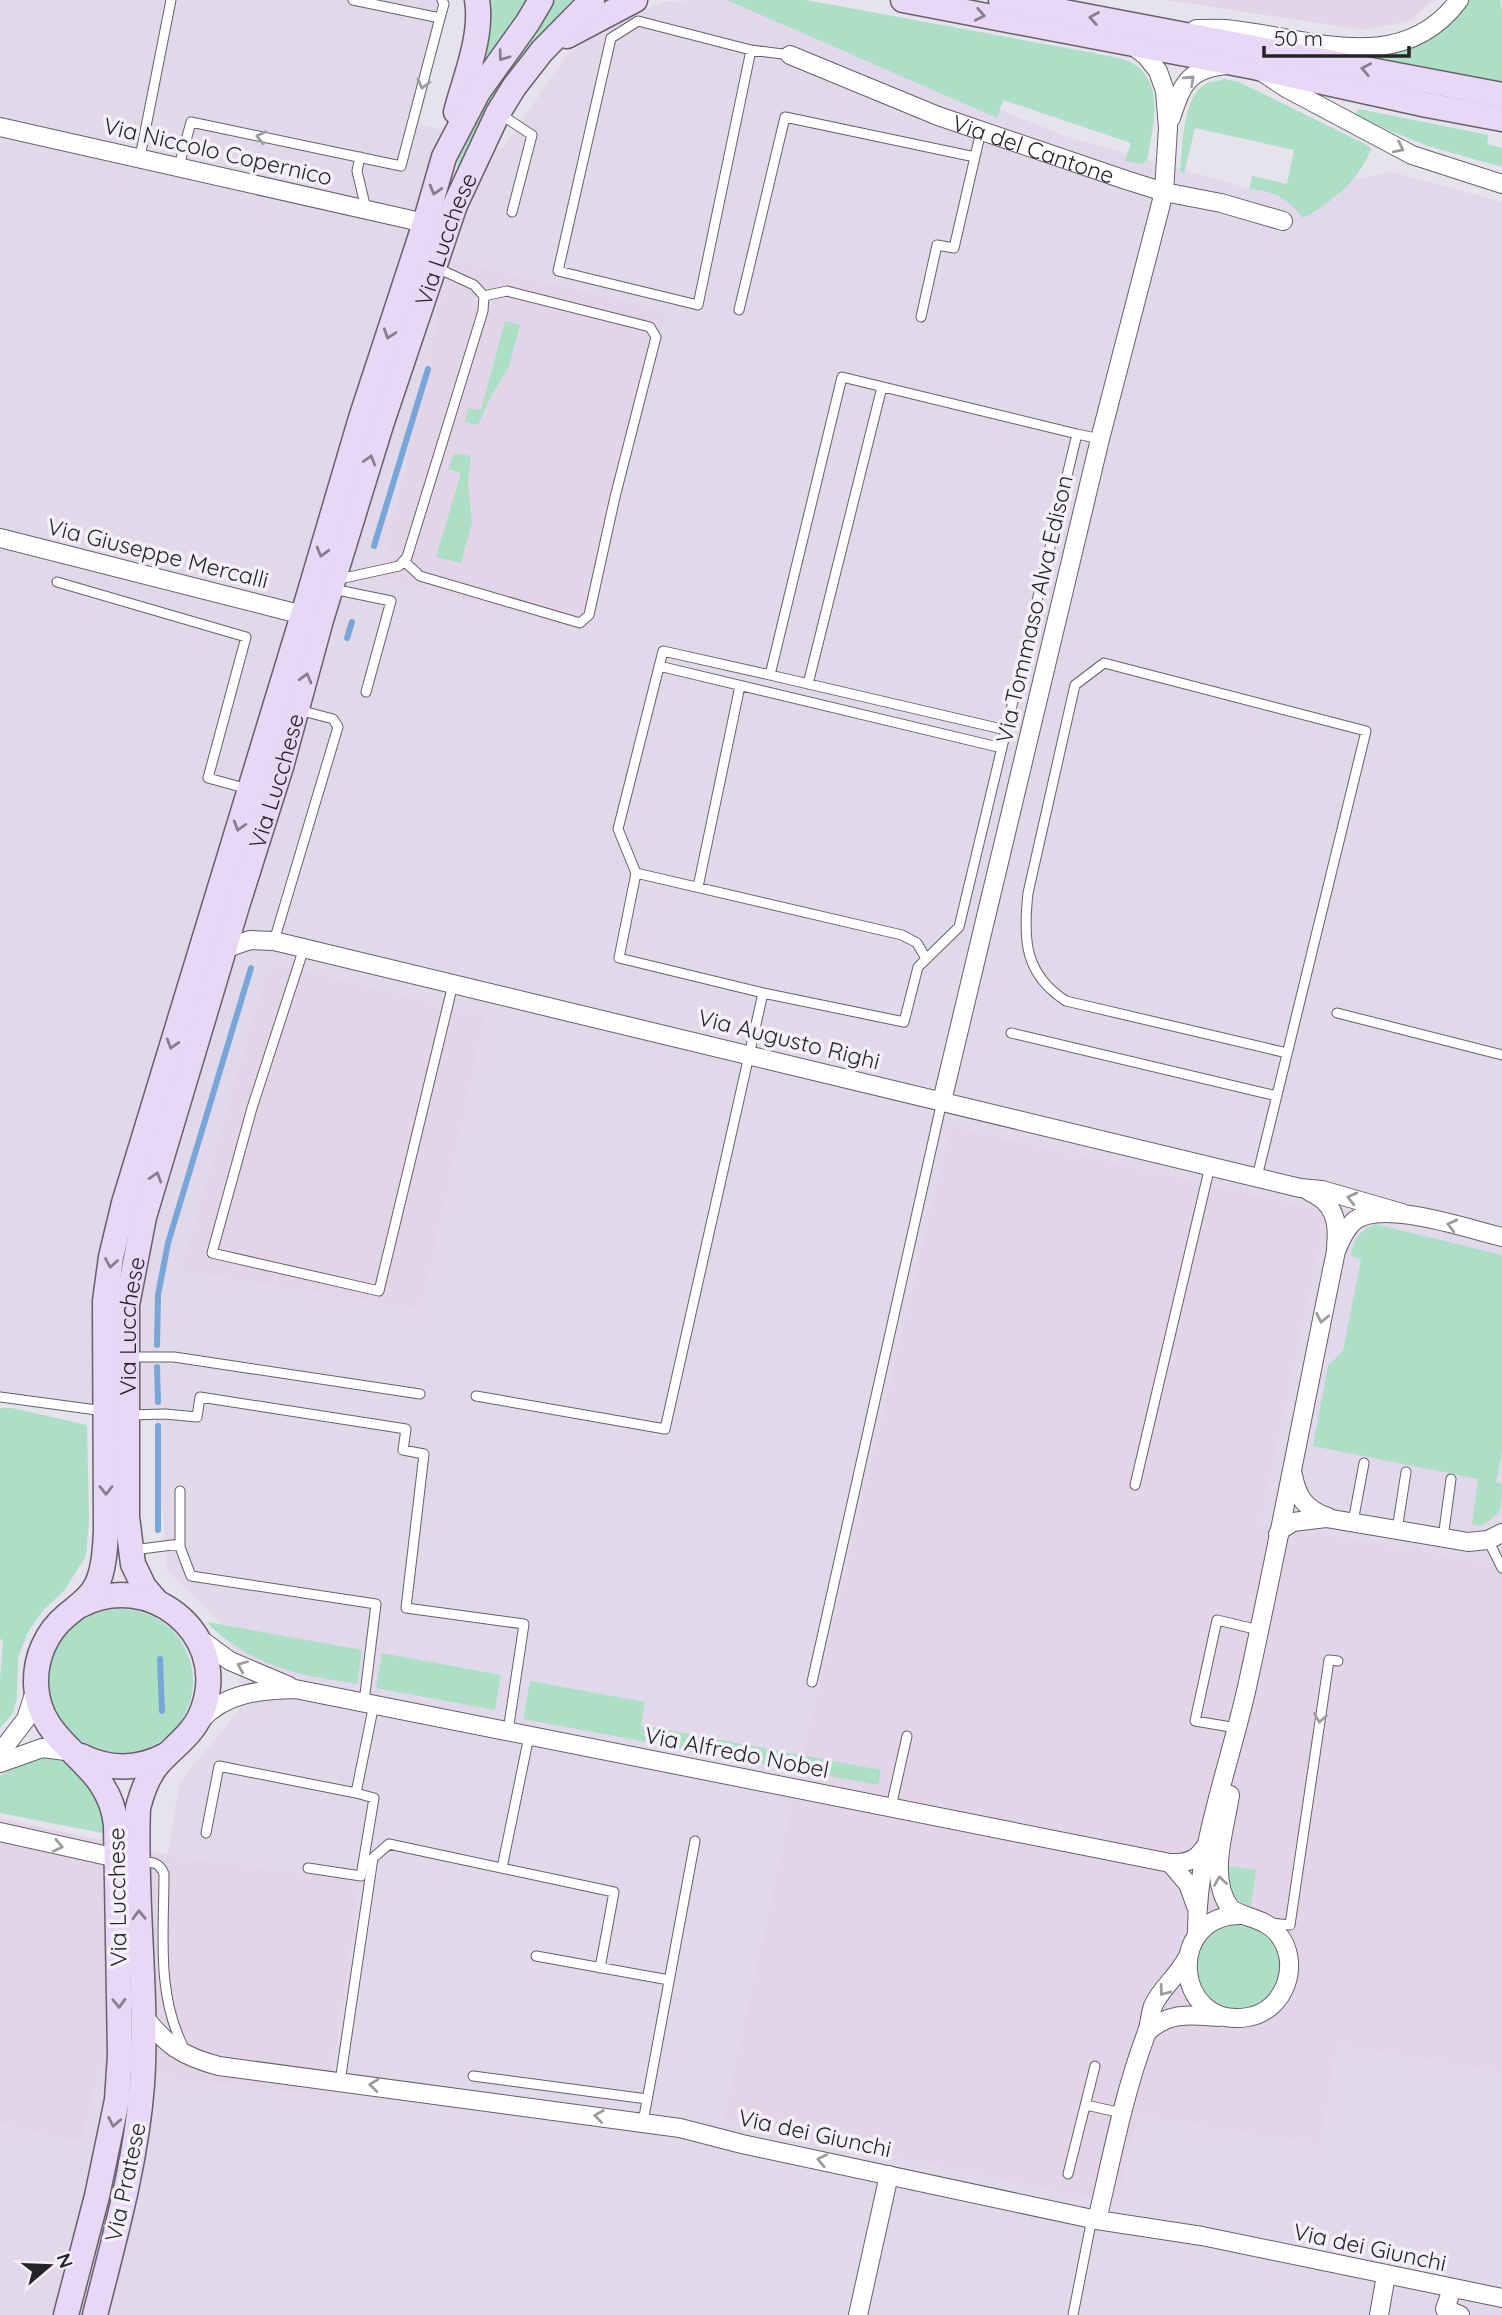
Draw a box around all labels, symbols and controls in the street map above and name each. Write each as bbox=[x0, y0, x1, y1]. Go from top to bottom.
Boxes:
one-way arrow bbox=[974, 7, 986, 22]
one-way arrow bbox=[1088, 11, 1100, 26]
scale bar bbox=[1264, 14, 1409, 58]
text: 50 m bbox=[1274, 25, 1323, 51]
one-way arrow bbox=[499, 49, 511, 61]
one-way arrow bbox=[1360, 62, 1371, 77]
one-way arrow bbox=[1182, 76, 1195, 88]
one-way arrow bbox=[417, 78, 431, 90]
street label: Via del Cantone bbox=[949, 108, 1118, 190]
street label: Via Niccolo Copernico bbox=[101, 111, 335, 191]
one-way arrow bbox=[255, 130, 267, 145]
one-way arrow bbox=[1392, 140, 1404, 154]
street label: Via Lucchese bbox=[408, 168, 483, 309]
one-way arrow bbox=[428, 184, 443, 196]
one-way arrow bbox=[382, 328, 397, 340]
one-way arrow bbox=[361, 454, 376, 466]
street label: Via Tommaso Alva Edison bbox=[989, 472, 1079, 746]
street label: Via Giuseppe Mercalli bbox=[44, 511, 272, 595]
one-way arrow bbox=[315, 545, 330, 557]
one-way arrow bbox=[298, 672, 312, 684]
street label: Via Lucchese bbox=[242, 710, 309, 852]
one-way arrow bbox=[232, 820, 247, 832]
street label: Via Augusto Righi bbox=[695, 1002, 883, 1076]
one-way arrow bbox=[166, 1038, 181, 1050]
one-way arrow bbox=[147, 1172, 162, 1184]
one-way arrow bbox=[1346, 1192, 1358, 1206]
one-way arrow bbox=[1446, 1219, 1458, 1233]
street label: Via Lucchese bbox=[113, 1254, 151, 1395]
one-way arrow bbox=[104, 1257, 119, 1269]
one-way arrow bbox=[1315, 1312, 1330, 1324]
one-way arrow bbox=[98, 1485, 114, 1496]
one-way arrow bbox=[237, 1660, 249, 1674]
one-way arrow bbox=[1313, 1712, 1328, 1724]
street label: Via Alfredo Nobel bbox=[642, 1720, 832, 1784]
street label: Via Lucchese bbox=[101, 1827, 133, 1967]
one-way arrow bbox=[52, 1837, 64, 1852]
one-way arrow bbox=[1213, 1875, 1228, 1887]
one-way arrow bbox=[132, 1909, 147, 1920]
one-way arrow bbox=[1159, 1983, 1172, 1996]
one-way arrow bbox=[111, 1997, 126, 2008]
one-way arrow bbox=[368, 2078, 379, 2093]
street label: Via dei Giunchi bbox=[736, 2103, 894, 2163]
one-way arrow bbox=[593, 2108, 605, 2123]
one-way arrow bbox=[107, 2116, 122, 2128]
street label: Via Pratese bbox=[98, 2120, 152, 2244]
one-way arrow bbox=[816, 2154, 828, 2169]
street label: Via dei Giunchi bbox=[1291, 2217, 1449, 2277]
north arrow bbox=[14, 2231, 84, 2301]
text: N bbox=[51, 2250, 79, 2271]

